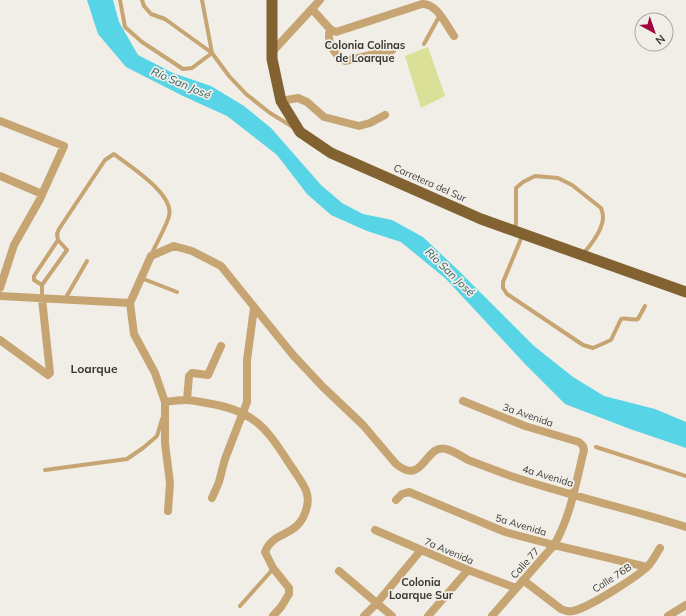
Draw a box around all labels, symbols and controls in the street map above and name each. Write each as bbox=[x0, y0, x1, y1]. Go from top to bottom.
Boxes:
north arrow bbox=[634, 12, 674, 52]
text: N bbox=[653, 32, 668, 48]
district label: Colonia Colinas de Loarque bbox=[325, 38, 406, 65]
water label: Río San José bbox=[149, 64, 213, 102]
street label: Carretera del Sur bbox=[392, 161, 469, 205]
water label: Río San José bbox=[422, 245, 478, 299]
district label: Loarque bbox=[71, 361, 118, 376]
street label: 3a Avenida bbox=[501, 400, 555, 430]
street label: 4a Avenida bbox=[521, 462, 575, 490]
street label: 5a Avenida bbox=[494, 511, 548, 539]
street label: 7a Avenida bbox=[422, 535, 476, 567]
street label: Calle 77 bbox=[508, 545, 542, 581]
street label: Calle 76B bbox=[590, 560, 634, 596]
district label: Colonia Loarque Sur bbox=[389, 575, 454, 602]

